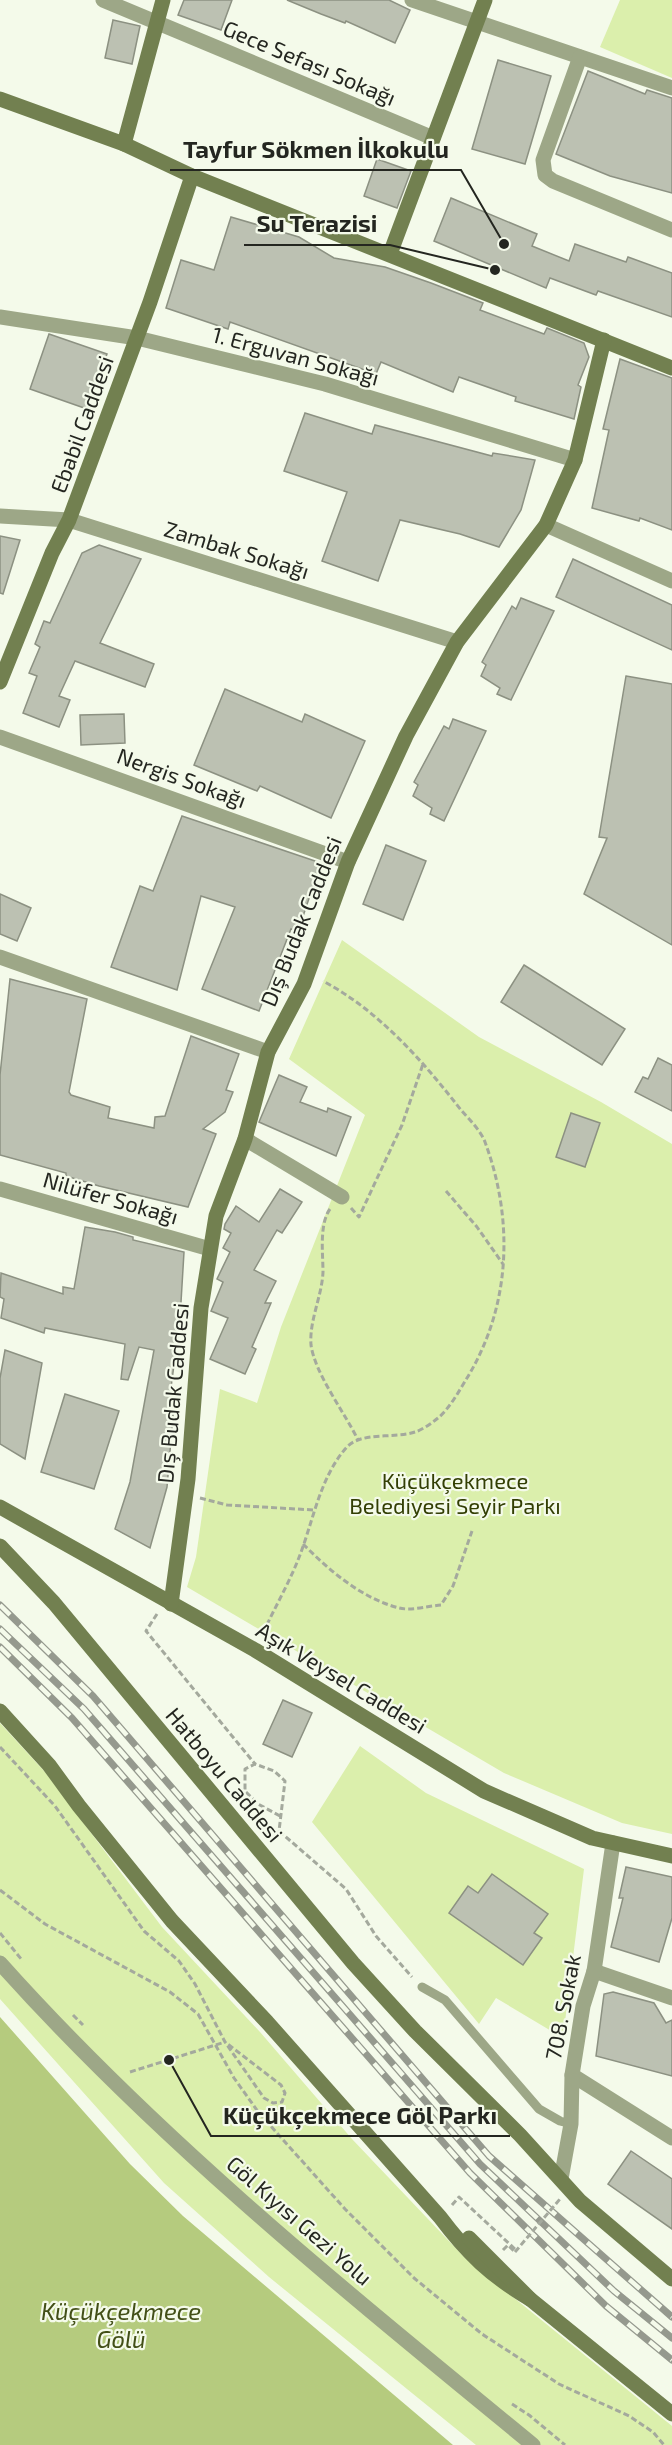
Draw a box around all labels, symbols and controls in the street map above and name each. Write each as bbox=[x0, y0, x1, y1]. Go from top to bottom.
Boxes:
street label: Gece Sefası Sokağı bbox=[220, 14, 400, 110]
callout: Tayfur Sökmen İlkokulu bbox=[170, 128, 461, 170]
text: Tayfur Sökmen İlkokulu bbox=[183, 134, 449, 163]
callout: Su Terazisi bbox=[244, 203, 390, 245]
text: Su Terazisi bbox=[256, 208, 378, 237]
street label: 1. Erguvan Sokağı bbox=[210, 320, 382, 390]
street label: Ebabil Caddesi bbox=[44, 352, 118, 496]
street label: Zambak Sokağı bbox=[161, 515, 313, 583]
street label: Nergis Sokağı bbox=[114, 742, 250, 812]
street label: Dış Budak Caddesi bbox=[254, 832, 348, 1011]
street label: Nilüfer Sokağı bbox=[41, 1165, 181, 1229]
street label: Dış Budak Caddesi bbox=[151, 1302, 195, 1485]
park label: Küçükçekmece Belediyesi Seyir Parkı bbox=[349, 1467, 561, 1518]
street label: Aşık Veysel Caddesi bbox=[251, 1616, 432, 1740]
street label: Hatboyu Caddesi bbox=[161, 1702, 289, 1846]
street label: 708. Sokak bbox=[539, 1952, 585, 2062]
callout: Küçükçekmece Göl Parkı bbox=[211, 2094, 510, 2136]
text: Küçükçekmece Göl Parkı bbox=[223, 2100, 497, 2130]
street label: Göl Kıyısı Gezi Yolu bbox=[222, 2150, 378, 2290]
water label: Küçükçekmece Gölü bbox=[41, 2296, 201, 2353]

